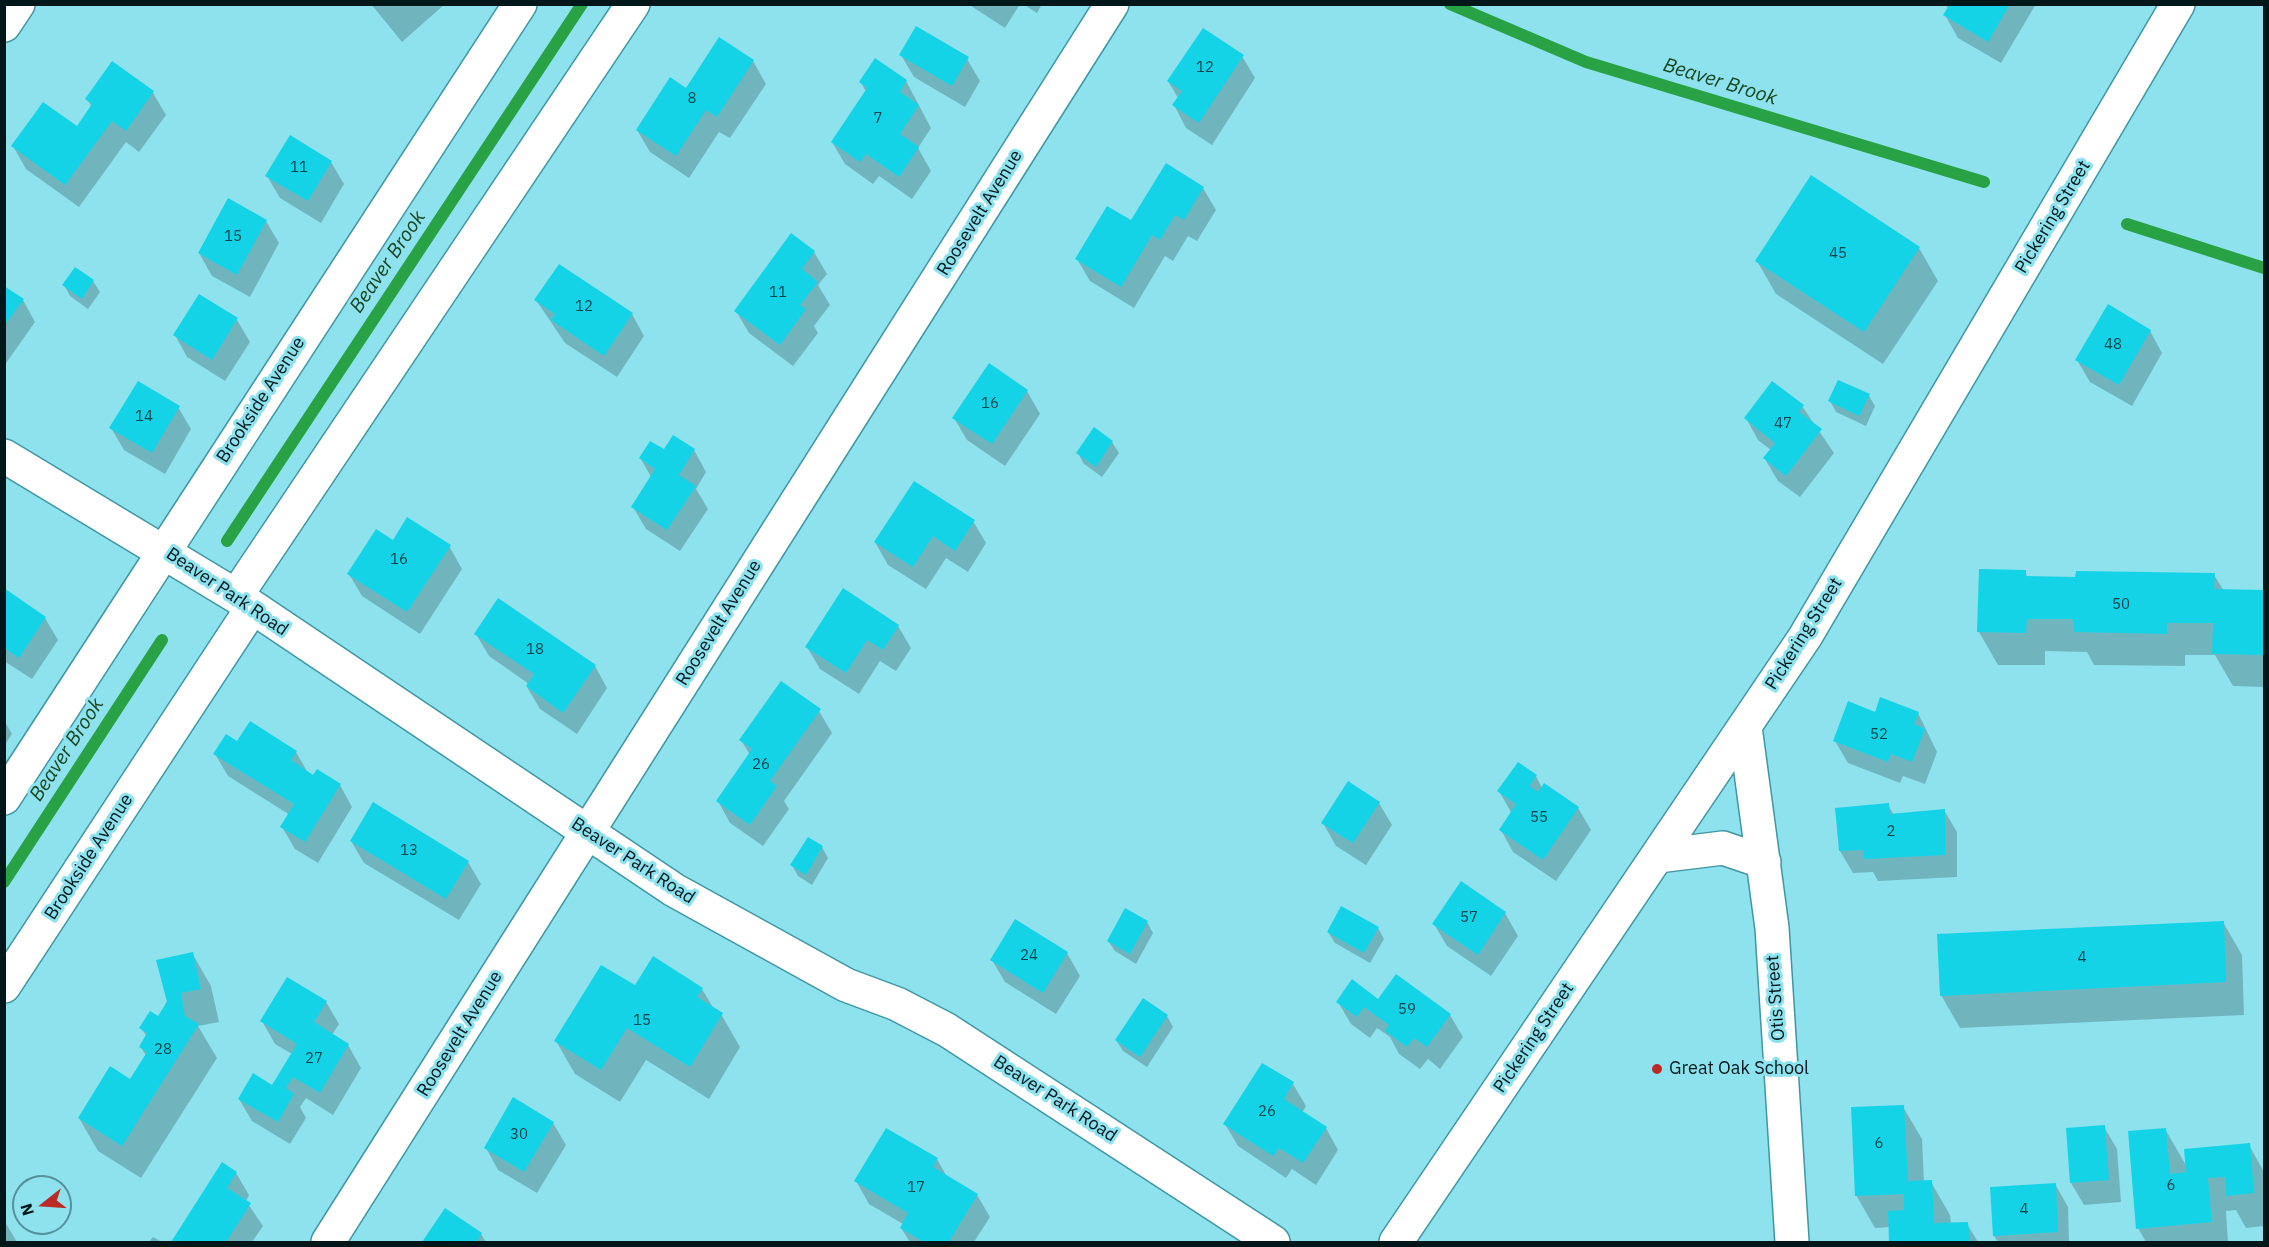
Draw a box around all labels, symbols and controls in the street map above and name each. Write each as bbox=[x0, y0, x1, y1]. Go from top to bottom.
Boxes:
water label: Beaver Brook bbox=[1660, 53, 1780, 111]
house number: 12 bbox=[1196, 59, 1214, 77]
house number: 8 bbox=[688, 90, 696, 108]
house number: 7 bbox=[874, 110, 882, 128]
street label: Roosevelt Avenue bbox=[933, 146, 1027, 280]
street label: Pickering Street bbox=[2011, 157, 2095, 277]
house number: 11 bbox=[290, 159, 308, 177]
water label: Beaver Brook bbox=[345, 206, 431, 318]
house number: 15 bbox=[224, 228, 242, 246]
house number: 45 bbox=[1829, 245, 1847, 263]
house number: 11 bbox=[769, 284, 787, 302]
house number: 12 bbox=[575, 298, 593, 316]
street label: Brookside Avenue bbox=[212, 333, 310, 467]
house number: 48 bbox=[2104, 336, 2122, 354]
house number: 16 bbox=[981, 395, 999, 413]
house number: 14 bbox=[135, 408, 153, 426]
house number: 47 bbox=[1774, 415, 1792, 433]
street label: Beaver Park Road bbox=[162, 543, 292, 641]
house number: 16 bbox=[390, 551, 408, 569]
street label: Roosevelt Avenue bbox=[672, 556, 766, 690]
street label: Pickering Street bbox=[1761, 574, 1847, 694]
house number: 50 bbox=[2112, 596, 2130, 614]
house number: 18 bbox=[526, 641, 544, 659]
water label: Beaver Brook bbox=[25, 694, 109, 806]
house number: 52 bbox=[1870, 726, 1888, 744]
house number: 26 bbox=[752, 756, 770, 774]
street label: Brookside Avenue bbox=[40, 790, 138, 924]
house number: 55 bbox=[1530, 809, 1548, 827]
street label: Beaver Park Road bbox=[567, 813, 699, 909]
house number: 2 bbox=[1887, 823, 1895, 841]
house number: 13 bbox=[400, 842, 418, 860]
house number: 57 bbox=[1460, 909, 1478, 927]
house number: 24 bbox=[1020, 947, 1038, 965]
house number: 4 bbox=[2078, 949, 2086, 967]
street label: Otis Street bbox=[1762, 954, 1790, 1042]
street label: Roosevelt Avenue bbox=[413, 967, 507, 1101]
street label: Pickering Street bbox=[1489, 979, 1579, 1097]
house number: 59 bbox=[1398, 1001, 1416, 1019]
house number: 15 bbox=[633, 1012, 651, 1030]
house number: 28 bbox=[154, 1041, 172, 1059]
house number: 27 bbox=[305, 1050, 323, 1068]
street label: Beaver Park Road bbox=[989, 1051, 1121, 1147]
place label: Great Oak School bbox=[1669, 1058, 1809, 1080]
marker: Great Oak School bbox=[1650, 1062, 1664, 1076]
house number: 26 bbox=[1258, 1103, 1276, 1121]
house number: 30 bbox=[510, 1126, 528, 1144]
house number: 6 bbox=[1875, 1135, 1883, 1153]
north arrow bbox=[12, 1175, 72, 1235]
house number: 6 bbox=[2167, 1177, 2175, 1195]
house number: 17 bbox=[907, 1179, 925, 1197]
text: N bbox=[15, 1201, 38, 1218]
house number: 4 bbox=[2020, 1201, 2028, 1219]

